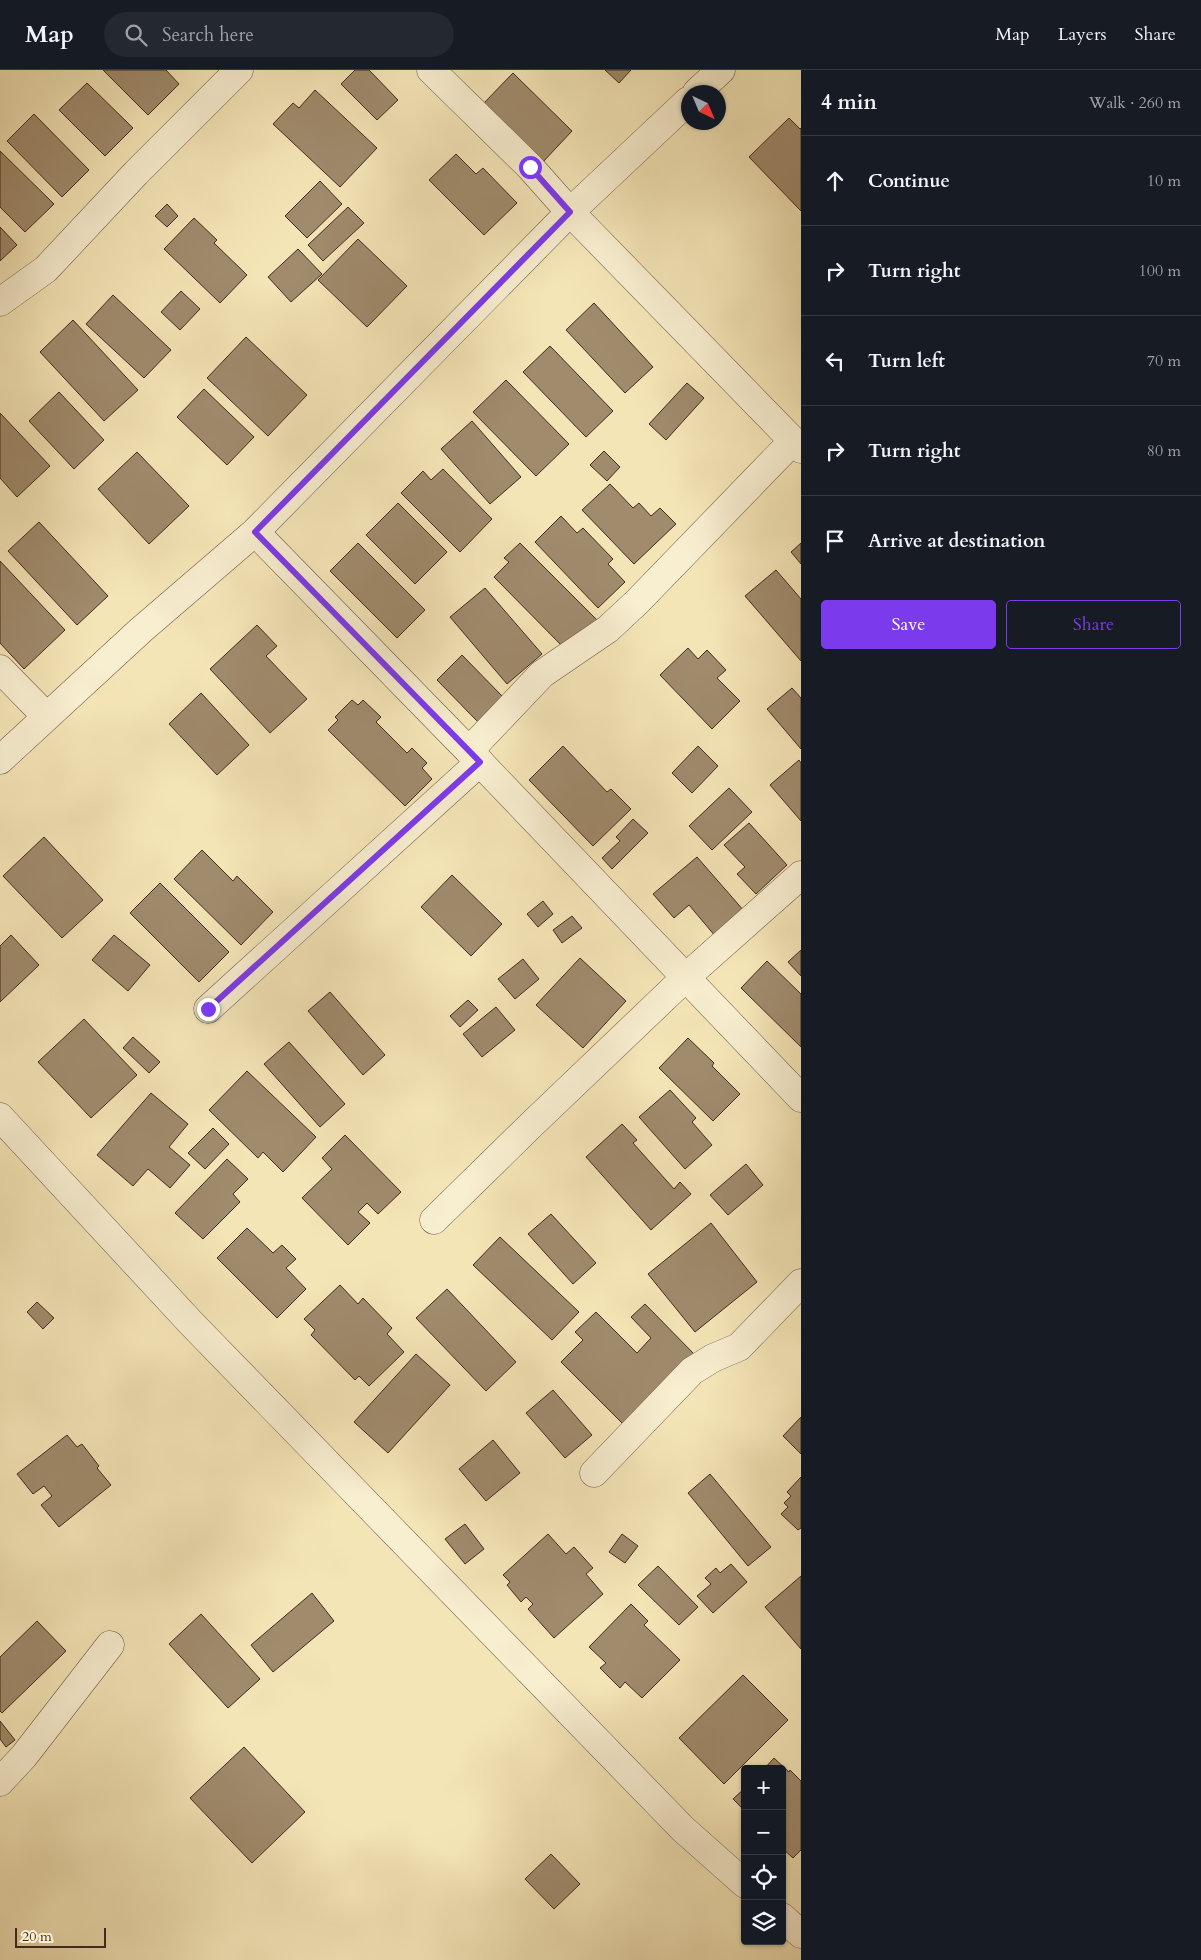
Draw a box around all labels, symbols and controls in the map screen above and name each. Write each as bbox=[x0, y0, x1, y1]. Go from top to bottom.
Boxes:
search box bbox=[104, 12, 454, 57]
text: Map bbox=[25, 18, 74, 51]
icon: search bbox=[122, 21, 150, 49]
text: Search here bbox=[162, 22, 254, 48]
text: Map bbox=[995, 22, 1030, 47]
text: Layers bbox=[1058, 22, 1107, 47]
text: Share bbox=[1135, 22, 1176, 47]
north arrow bbox=[681, 85, 726, 130]
text: 4 min bbox=[821, 88, 877, 117]
text: Walk · 260 m bbox=[1089, 92, 1181, 114]
route start bbox=[519, 156, 542, 179]
icon: ahead bbox=[821, 167, 849, 195]
text: Continue bbox=[868, 168, 950, 194]
text: 10 m bbox=[1147, 170, 1181, 192]
icon: right bbox=[821, 257, 849, 285]
text: Turn right bbox=[868, 258, 960, 284]
text: 100 m bbox=[1139, 260, 1181, 282]
icon: left bbox=[821, 347, 849, 375]
text: Turn left bbox=[868, 348, 945, 374]
text: 70 m bbox=[1147, 350, 1181, 372]
icon: right bbox=[821, 437, 849, 465]
text: Turn right bbox=[868, 438, 960, 464]
text: 80 m bbox=[1147, 440, 1181, 462]
icon: arrive bbox=[821, 527, 849, 555]
text: Arrive at destination bbox=[868, 528, 1045, 554]
button: Save bbox=[821, 600, 996, 649]
button: Share bbox=[1006, 600, 1181, 649]
route end bbox=[197, 998, 220, 1021]
map controls bbox=[741, 1765, 786, 1945]
button: + bbox=[741, 1765, 786, 1810]
button: − bbox=[741, 1810, 786, 1855]
button: locate bbox=[741, 1855, 786, 1900]
button: layers bbox=[741, 1900, 786, 1945]
scale bar bbox=[15, 1925, 106, 1948]
text: 20 m bbox=[22, 1927, 52, 1946]

